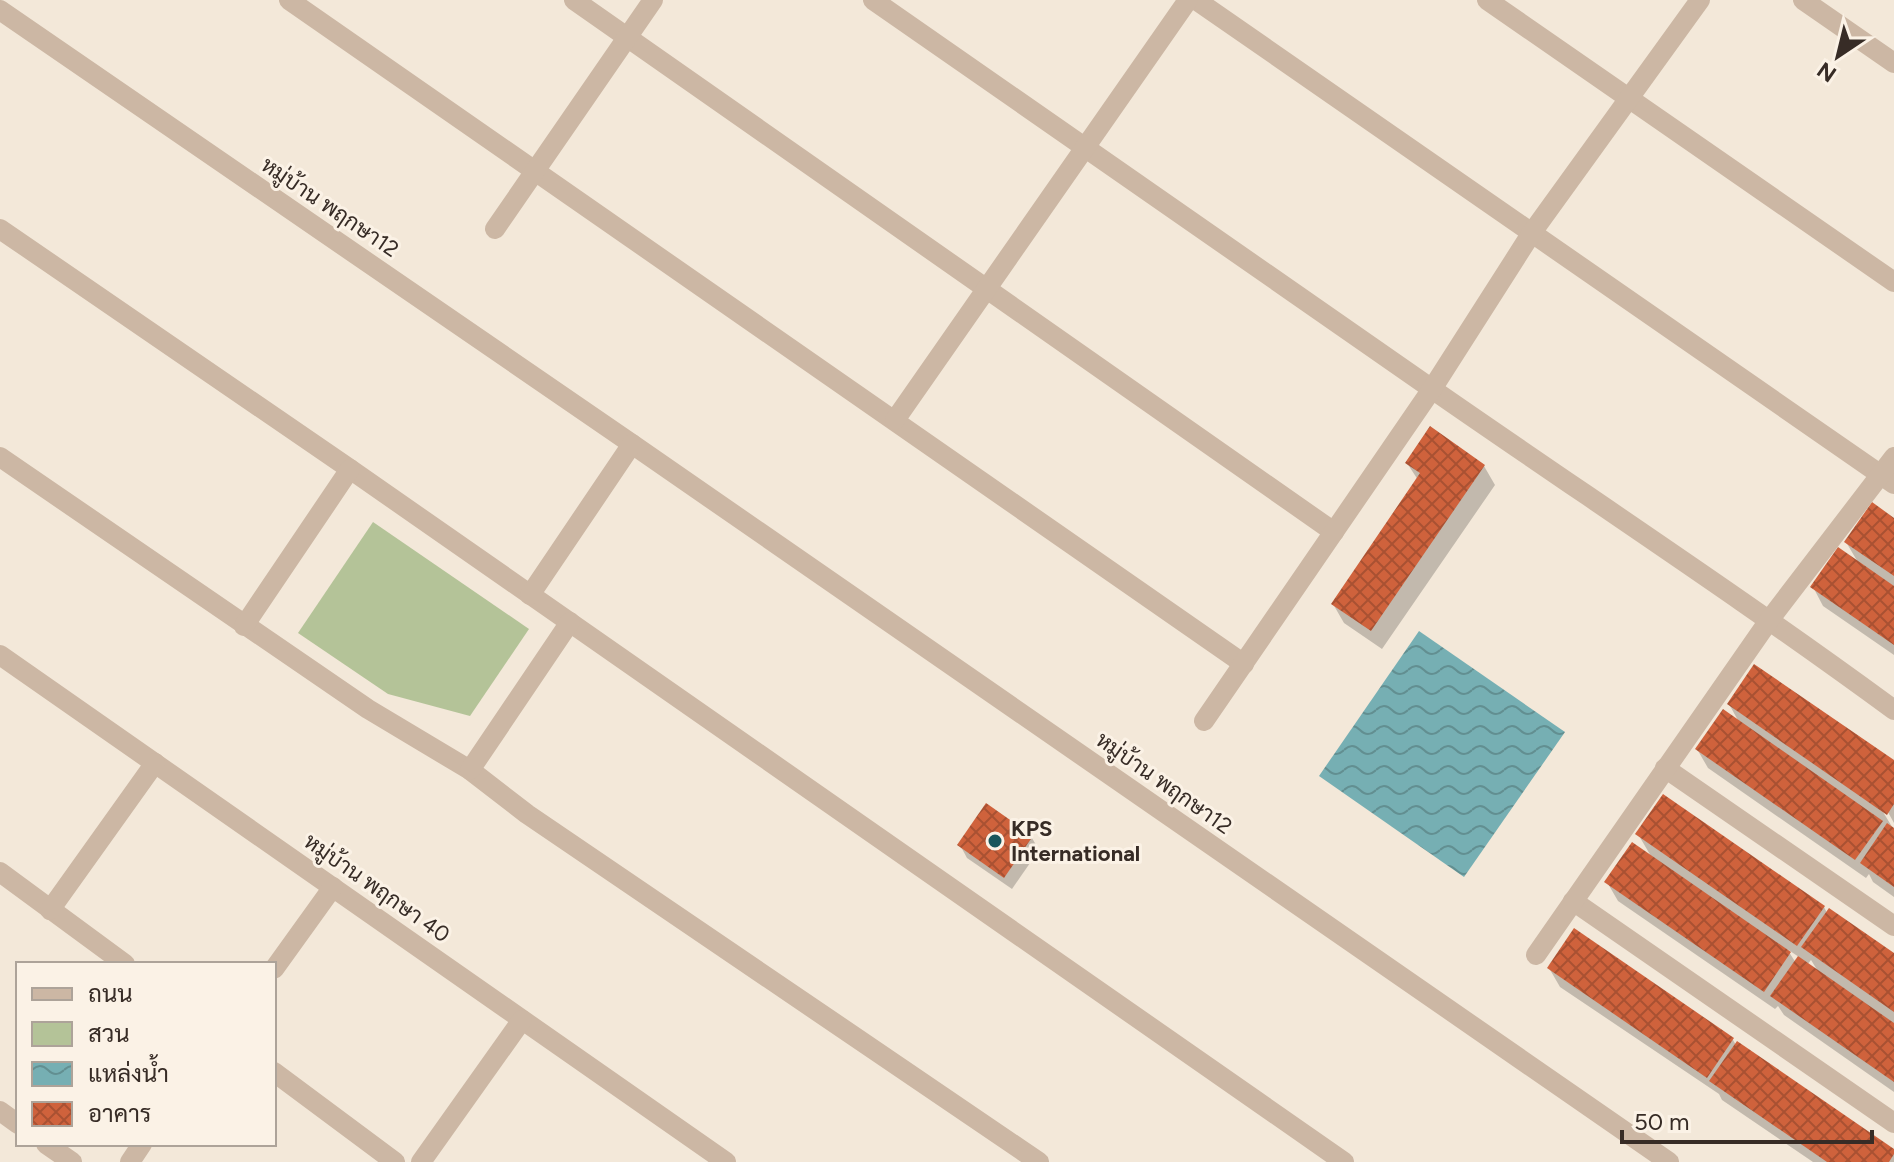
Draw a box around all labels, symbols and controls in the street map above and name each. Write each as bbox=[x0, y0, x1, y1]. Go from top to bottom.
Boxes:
north arrow bbox=[1798, 16, 1878, 96]
text: N bbox=[1812, 56, 1842, 88]
street label: หมู่บ้าน พฤกษา12 bbox=[255, 150, 404, 265]
street label: หมู่บ้าน พฤกษา12 bbox=[1090, 725, 1238, 842]
place label: KPS International bbox=[1011, 815, 1140, 867]
street label: หมู่บ้าน พฤกษา 40 bbox=[298, 827, 456, 950]
marker: KPS International bbox=[986, 832, 1004, 850]
legend bbox=[16, 962, 276, 1146]
text: ถนน bbox=[88, 979, 133, 1008]
text: สวน bbox=[88, 1019, 130, 1048]
text: แหล่งน้ำ bbox=[88, 1054, 169, 1088]
scale bar bbox=[1622, 1094, 1872, 1144]
text: อาคาร bbox=[88, 1099, 151, 1128]
text: 50 m bbox=[1634, 1107, 1690, 1136]

